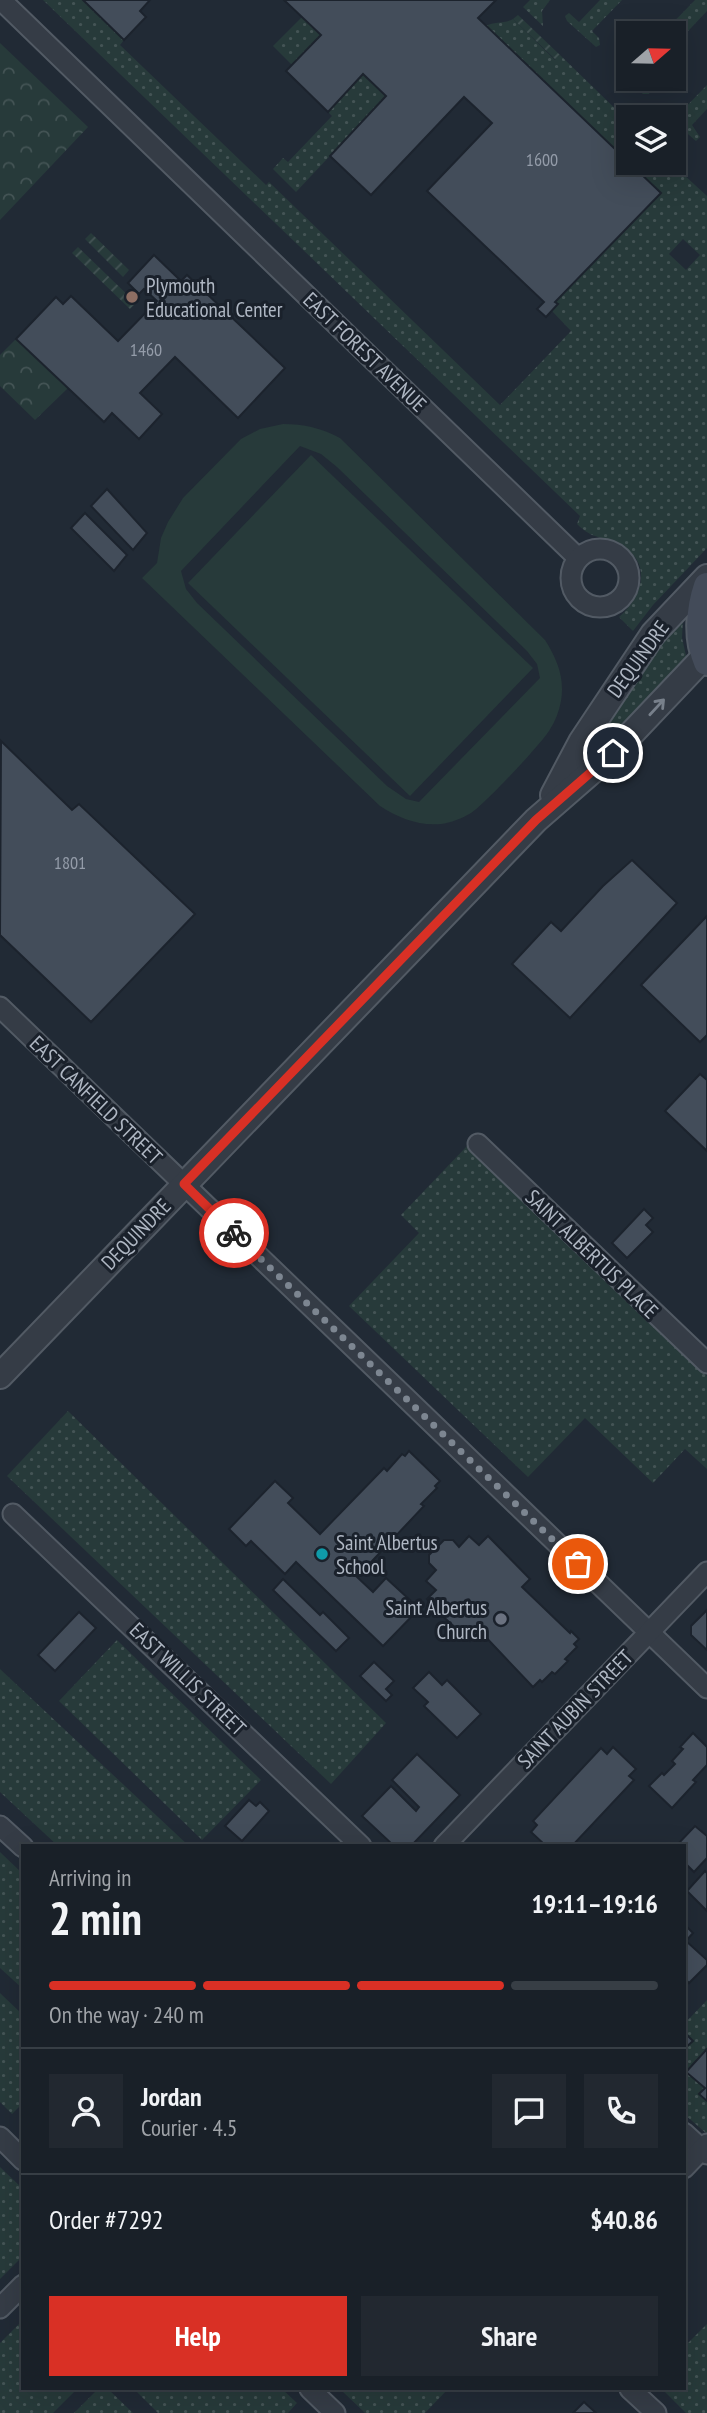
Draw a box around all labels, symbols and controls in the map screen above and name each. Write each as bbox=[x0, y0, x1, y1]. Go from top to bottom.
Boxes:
north arrow bbox=[616, 21, 686, 91]
map controls bbox=[616, 21, 686, 175]
button: layers bbox=[616, 105, 686, 175]
house number: 1600 bbox=[526, 148, 558, 171]
place label: Plymouth Educational Center bbox=[146, 272, 283, 323]
street label: EAST FOREST AVENUE bbox=[298, 286, 432, 418]
marker: Plymouth Educational Center bbox=[124, 289, 140, 305]
house number: 1460 bbox=[130, 338, 162, 361]
street label: DEQUINDRE bbox=[601, 615, 675, 703]
one-way arrow bbox=[648, 699, 665, 716]
pin bbox=[583, 723, 643, 783]
icon: home bbox=[594, 734, 632, 772]
house number: 1801 bbox=[54, 851, 86, 874]
street label: EAST CANFIELD STREET bbox=[24, 1030, 168, 1171]
street label: SAINT ALBERTUS PLACE bbox=[520, 1184, 664, 1324]
street label: DEQUINDRE bbox=[95, 1193, 177, 1275]
courier bbox=[199, 1198, 269, 1268]
icon: bike bbox=[215, 1214, 253, 1252]
place label: Saint Albertus School bbox=[336, 1529, 438, 1580]
pin bbox=[548, 1534, 608, 1594]
icon: bag bbox=[559, 1545, 597, 1583]
marker: Saint Albertus School bbox=[314, 1546, 330, 1562]
place label: Saint Albertus Church bbox=[385, 1594, 487, 1645]
marker: Saint Albertus Church bbox=[493, 1611, 509, 1627]
street label: EAST WILLIS STREET bbox=[124, 1617, 252, 1742]
street label: SAINT AUBIN STREET bbox=[511, 1643, 639, 1774]
text: Arriving in bbox=[49, 1863, 131, 1892]
text: 19:11–19:16 bbox=[531, 1887, 658, 1920]
text: 2 min bbox=[49, 1888, 142, 1948]
text: On the way · 240 m bbox=[49, 2000, 204, 2029]
button: person bbox=[49, 2074, 123, 2148]
button: chat bbox=[492, 2074, 566, 2148]
button: phone bbox=[584, 2074, 658, 2148]
text: Jordan bbox=[141, 2080, 202, 2113]
text: Courier · 4.5 bbox=[141, 2113, 237, 2142]
text: Order #7292 bbox=[49, 2203, 164, 2236]
text: $40.86 bbox=[590, 2203, 658, 2236]
button: Help bbox=[49, 2296, 347, 2376]
button: Share bbox=[361, 2296, 658, 2376]

